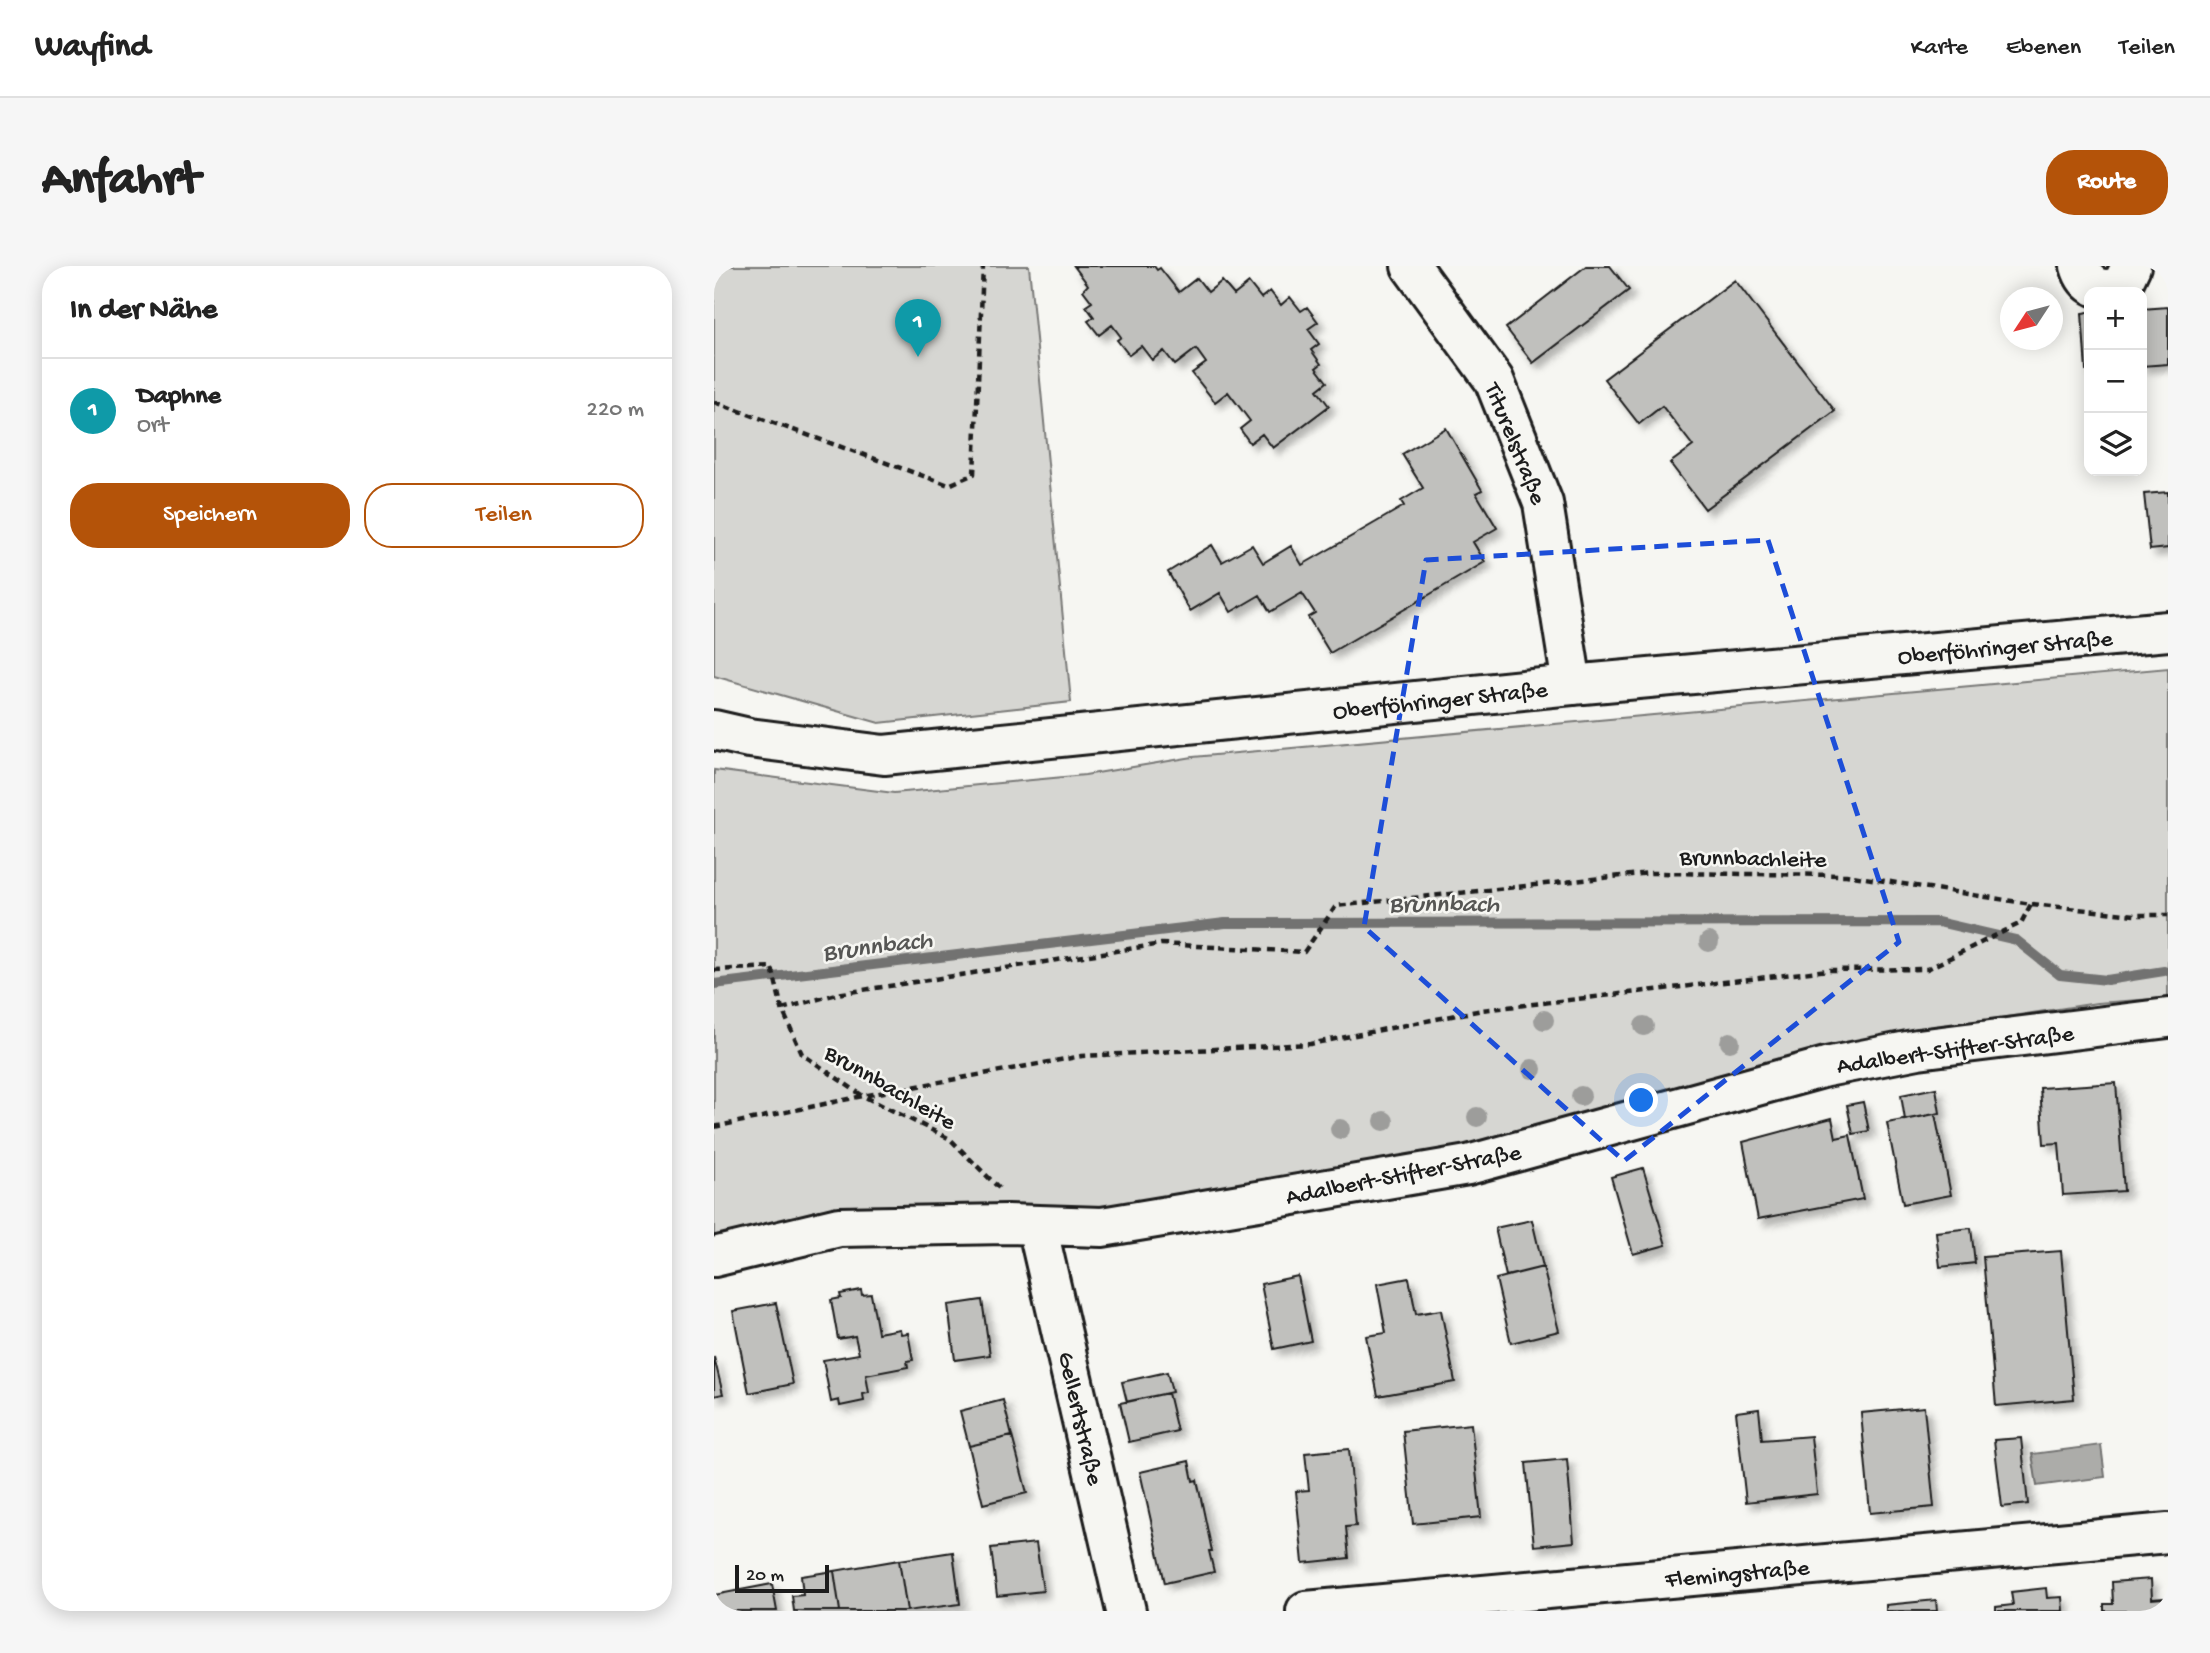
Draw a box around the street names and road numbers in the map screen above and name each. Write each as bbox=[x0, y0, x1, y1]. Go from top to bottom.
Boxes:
street label: Titurelstraße bbox=[1475, 377, 1552, 510]
street label: Oberföhringer Straße bbox=[1897, 626, 2115, 673]
street label: Oberföhringer Straße bbox=[1332, 677, 1550, 728]
street label: Brunnbachleite bbox=[1678, 845, 1827, 876]
street label: Adalbert-Stifter-Straße bbox=[1835, 1020, 2077, 1082]
street label: Brunnbachleite bbox=[818, 1039, 961, 1139]
street label: Adalbert-Stifter-Straße bbox=[1284, 1139, 1524, 1213]
street label: Gellertstraße bbox=[1049, 1349, 1108, 1489]
street label: Flemingstraße bbox=[1663, 1555, 1811, 1596]

